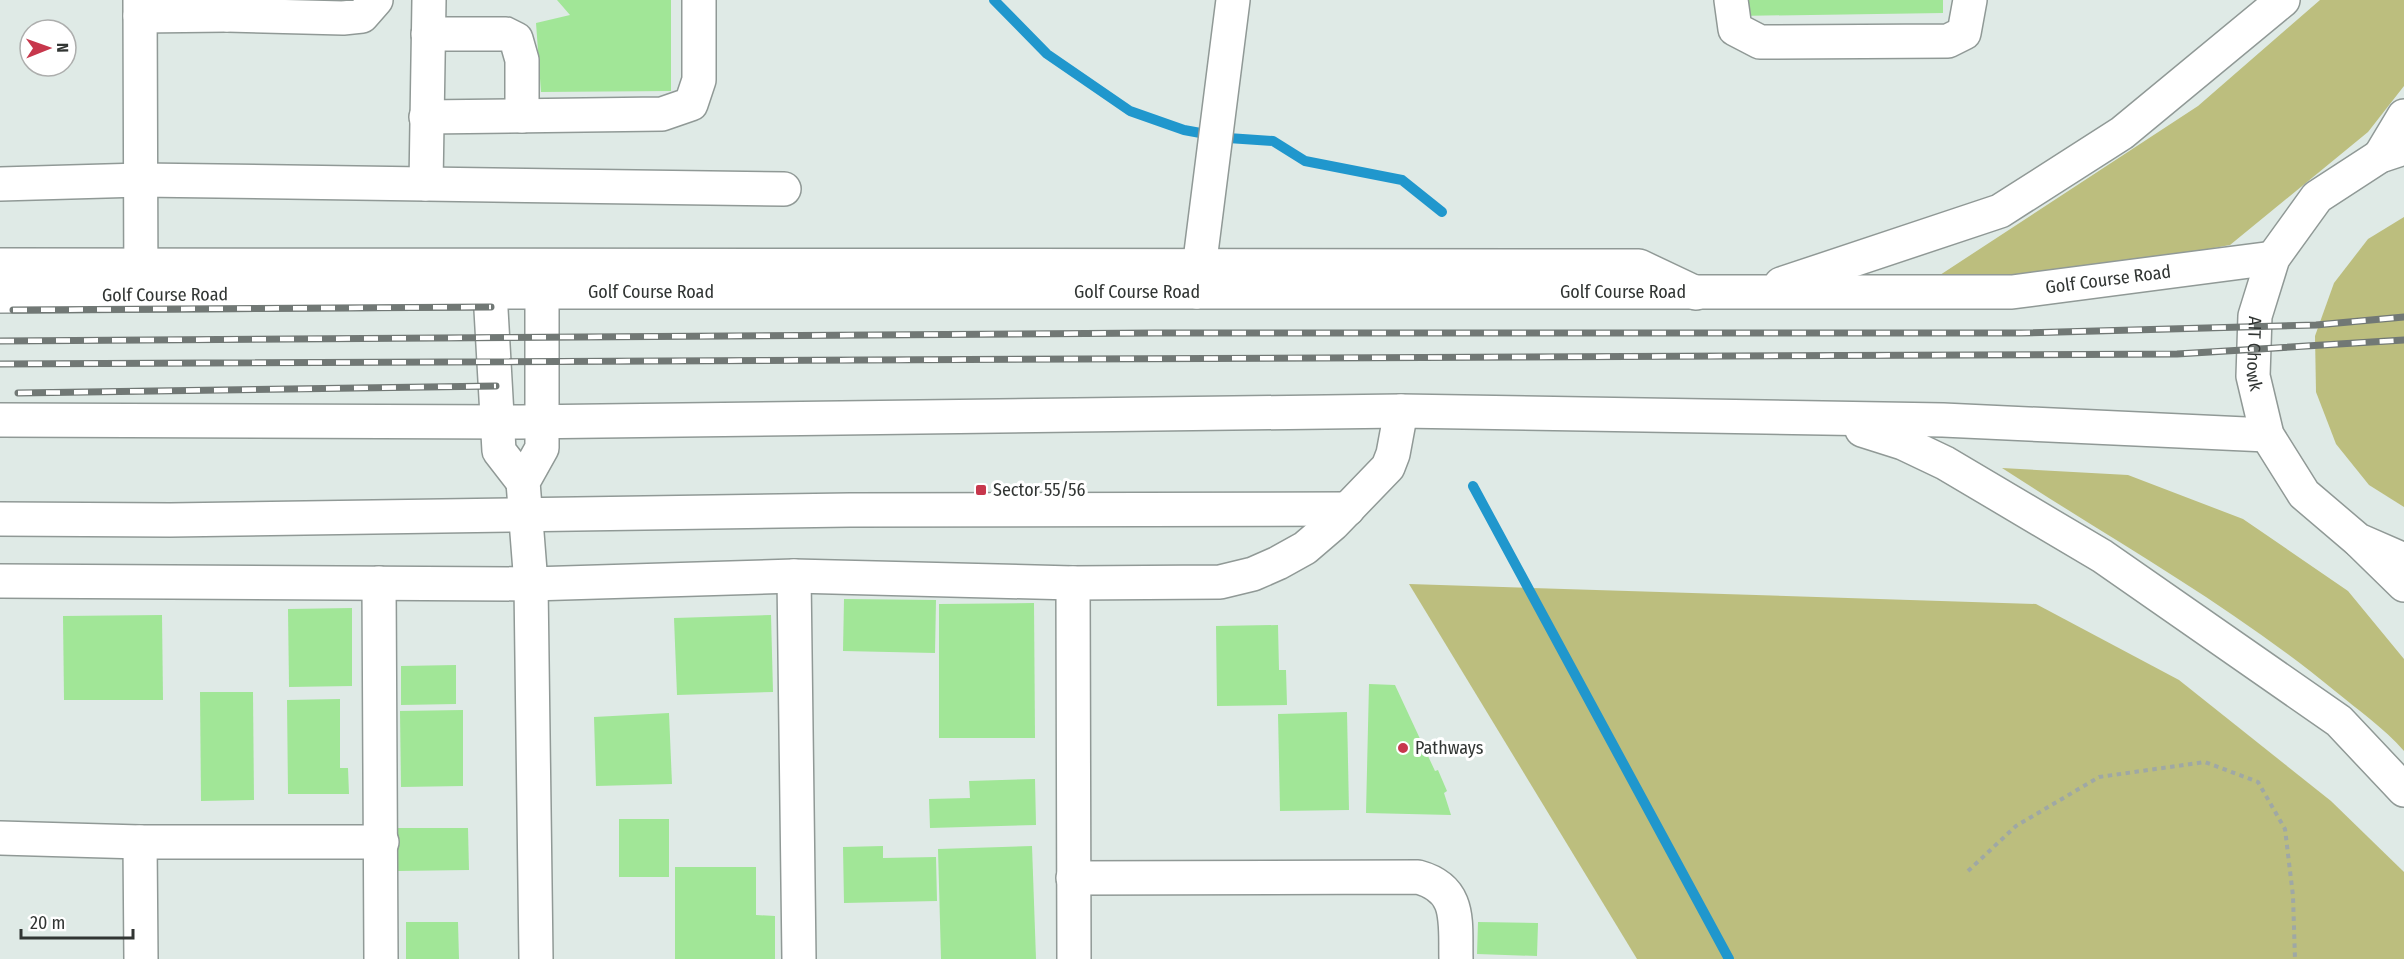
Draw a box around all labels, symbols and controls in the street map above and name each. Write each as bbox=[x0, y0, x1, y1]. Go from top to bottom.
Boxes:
north arrow bbox=[18, 18, 78, 78]
text: N bbox=[53, 43, 72, 53]
street label: Golf Course Road bbox=[2044, 260, 2172, 299]
street label: Golf Course Road bbox=[588, 281, 714, 303]
street label: Golf Course Road bbox=[1074, 281, 1200, 303]
street label: Golf Course Road bbox=[1560, 281, 1686, 303]
street label: Golf Course Road bbox=[102, 283, 228, 306]
street label: AIT Chowk bbox=[2241, 316, 2267, 394]
place label: Sector 55/56 bbox=[993, 479, 1086, 501]
marker: Sector 55/56 bbox=[974, 483, 988, 497]
place label: Pathways bbox=[1415, 737, 1484, 759]
marker: Pathways bbox=[1396, 741, 1410, 755]
scale bar bbox=[21, 902, 134, 940]
text: 20 m bbox=[30, 912, 65, 934]

